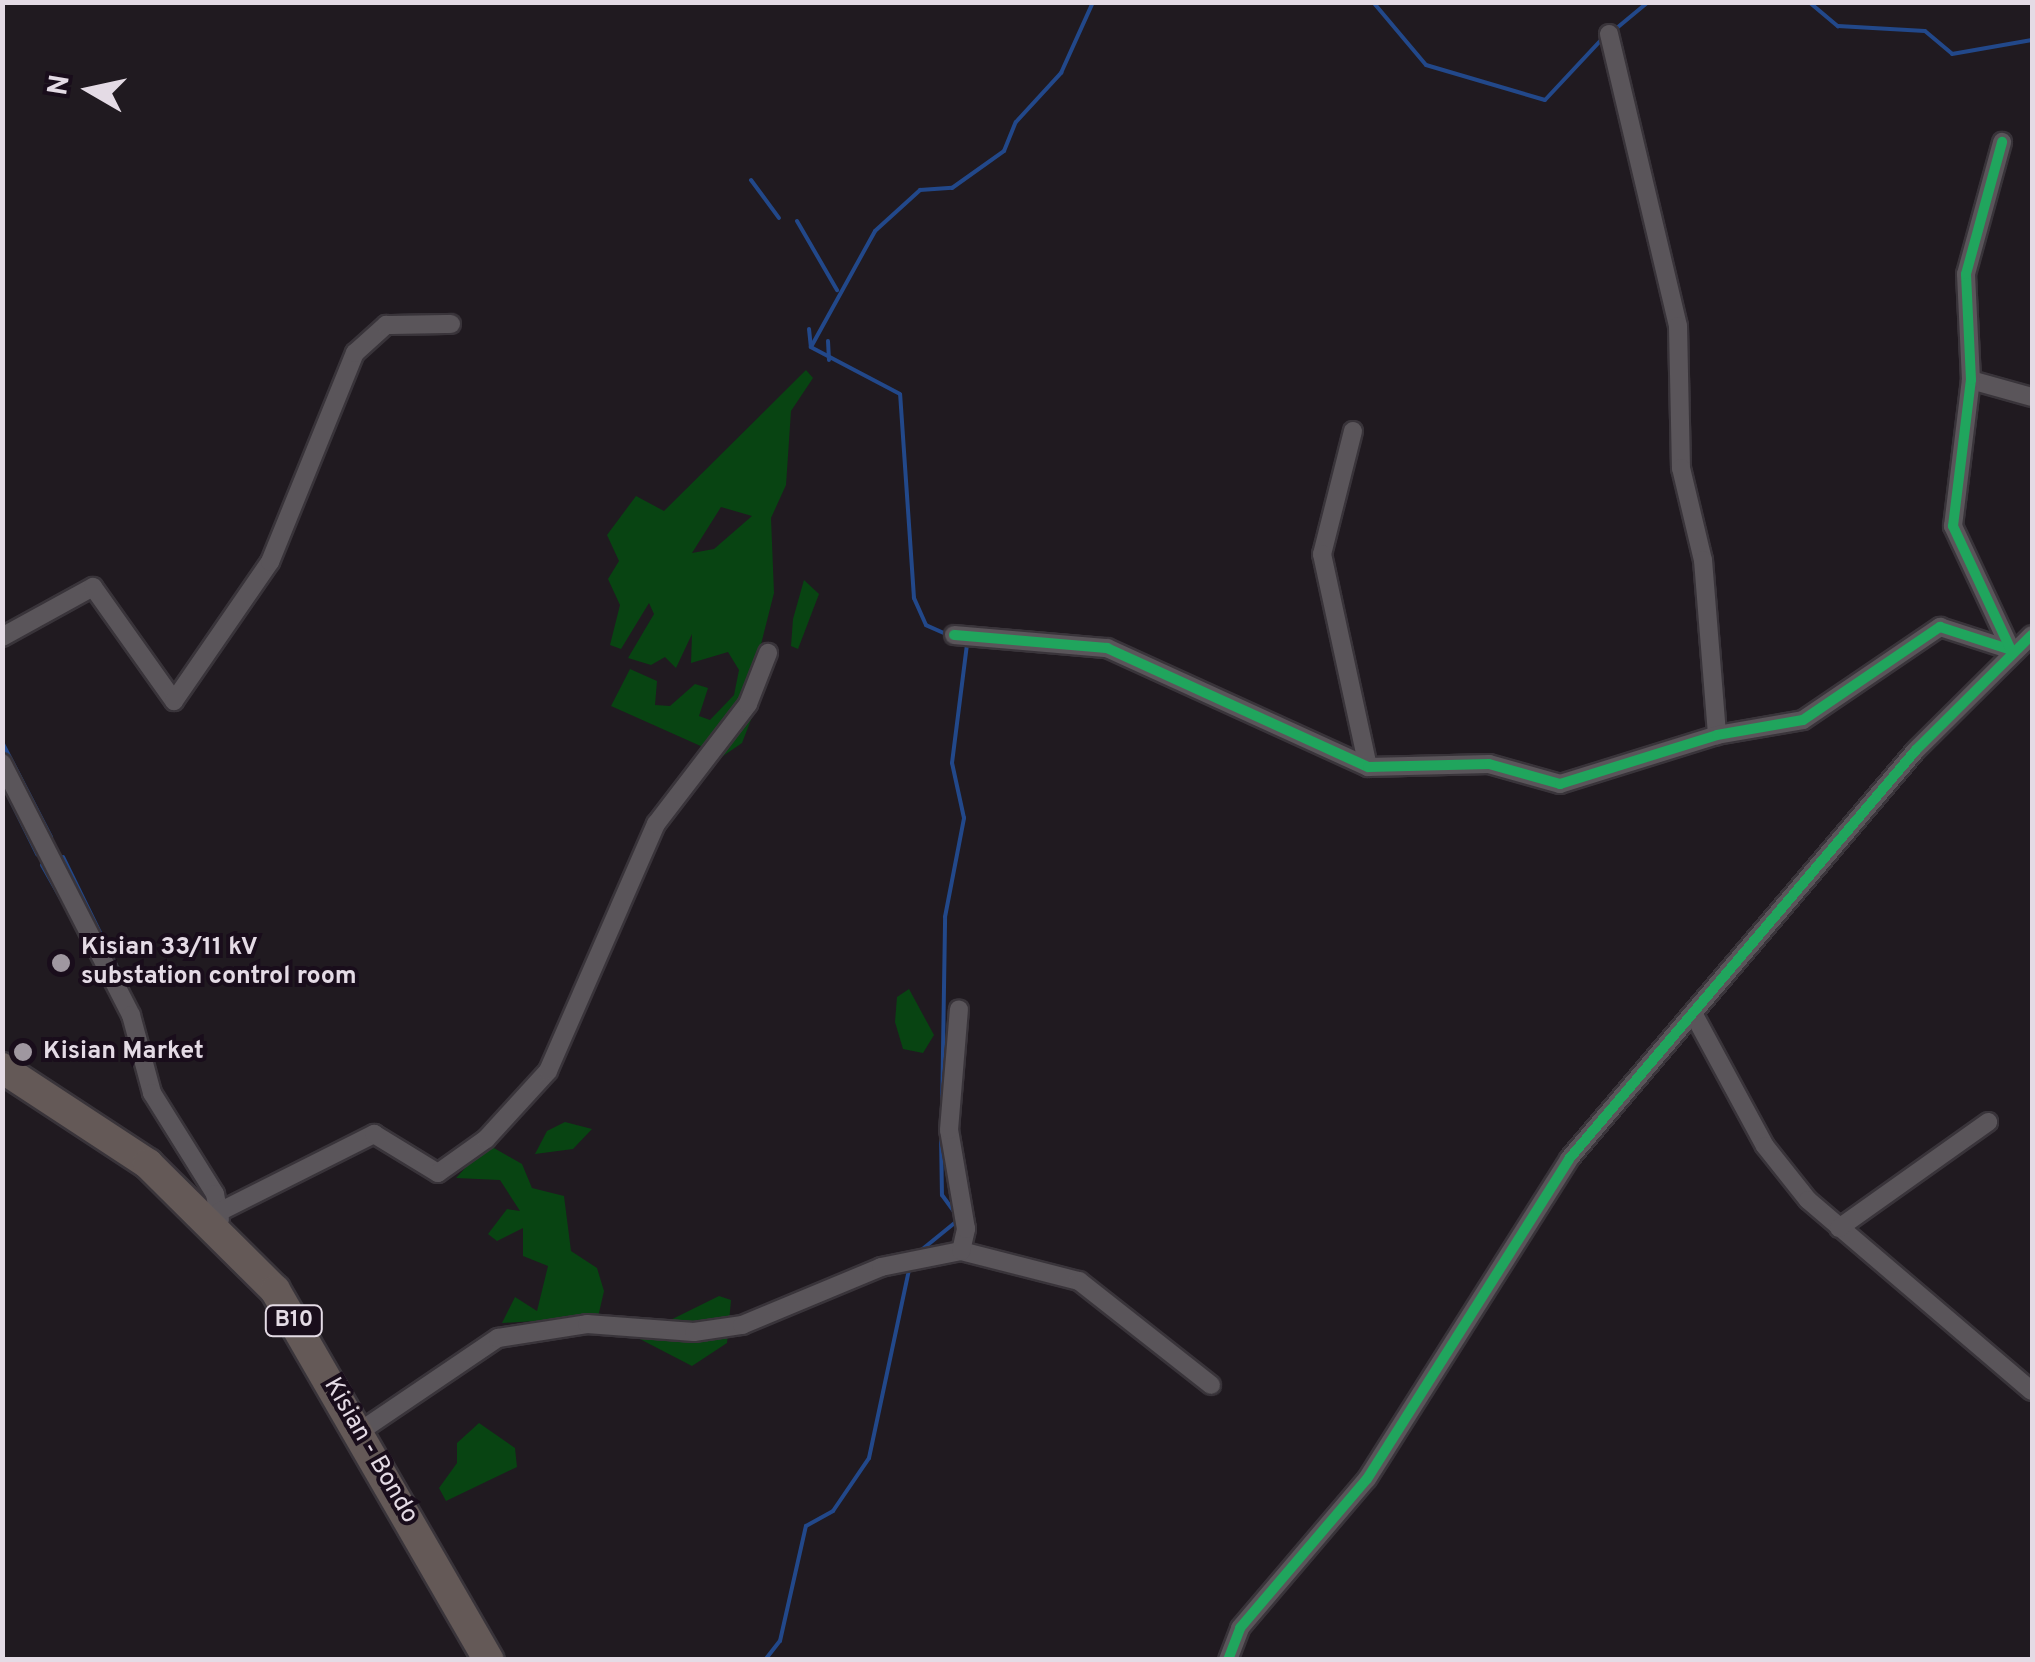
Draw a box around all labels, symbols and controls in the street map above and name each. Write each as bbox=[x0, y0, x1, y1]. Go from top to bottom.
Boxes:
north arrow bbox=[40, 40, 140, 140]
text: N bbox=[41, 73, 80, 98]
place label: Kisian 33/11 kV substation control room bbox=[81, 934, 357, 993]
marker: Kisian 33/11 kV substation control room bbox=[50, 952, 72, 974]
place label: Kisian Market bbox=[43, 1037, 204, 1067]
marker: Kisian Market bbox=[12, 1041, 34, 1063]
road number: B10 bbox=[264, 1304, 324, 1338]
street label: Kisian - Bondo bbox=[316, 1373, 424, 1529]

